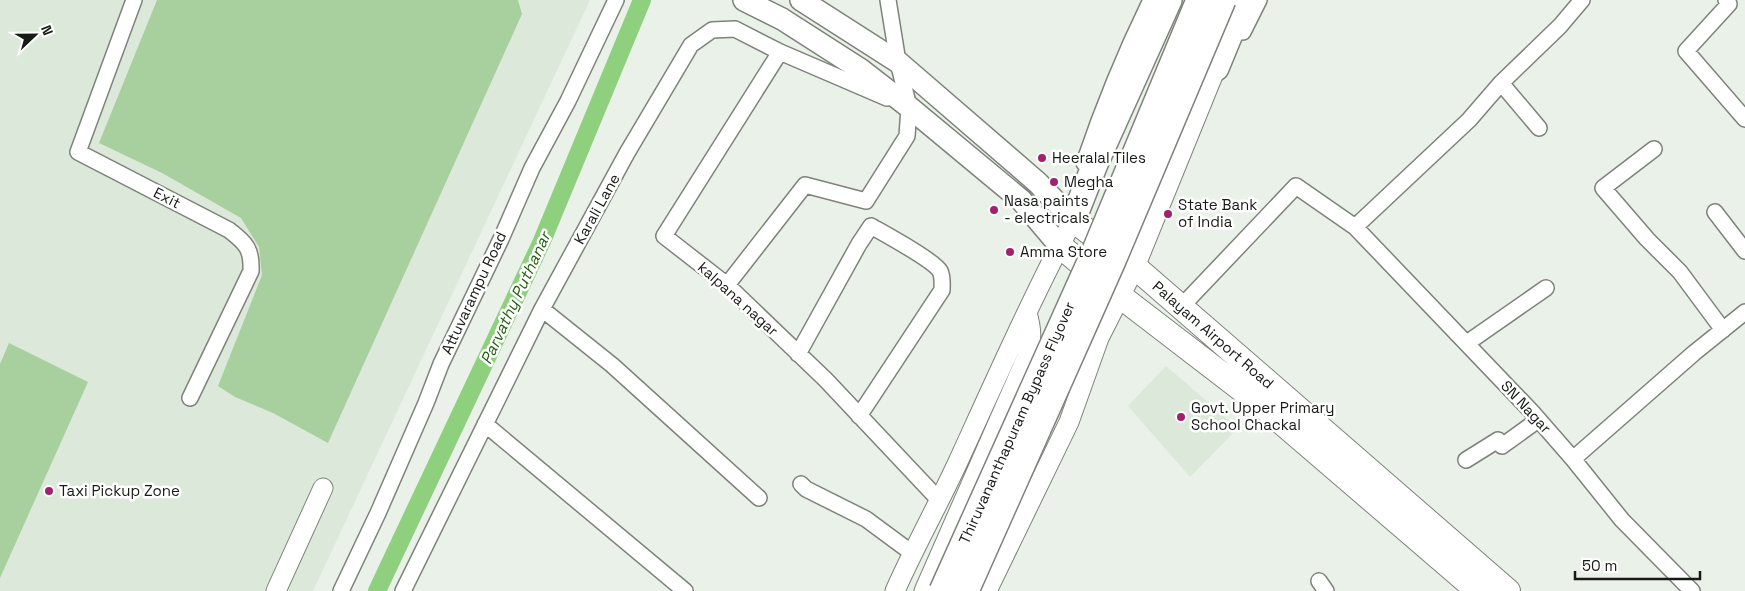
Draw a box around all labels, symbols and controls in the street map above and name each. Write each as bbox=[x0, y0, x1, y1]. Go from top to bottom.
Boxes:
north arrow bbox=[10, 10, 60, 60]
text: N bbox=[37, 22, 57, 38]
place label: Heeralal Tiles bbox=[1052, 148, 1146, 167]
marker: Heeralal Tiles bbox=[1036, 152, 1048, 164]
street label: Karali Lane bbox=[569, 170, 624, 247]
place label: Megha bbox=[1064, 172, 1114, 191]
marker: Megha bbox=[1048, 176, 1060, 188]
street label: Exit bbox=[150, 183, 184, 212]
place label: Nasa paints - electricals bbox=[1004, 191, 1090, 227]
place label: State Bank of India bbox=[1178, 195, 1257, 231]
marker: Nasa paints - electricals bbox=[988, 204, 1000, 216]
marker: State Bank of India bbox=[1162, 208, 1174, 220]
water label: Parvathy Puthanar bbox=[476, 227, 556, 368]
street label: Attuvarampu Road bbox=[437, 228, 510, 357]
place label: Amma Store bbox=[1020, 242, 1107, 261]
marker: Amma Store bbox=[1004, 246, 1016, 258]
street label: kalpana nagar bbox=[694, 258, 783, 340]
street label: Palayam Airport Road bbox=[1149, 277, 1278, 393]
street label: Thiruvananthapuram Bypass Flyover bbox=[954, 298, 1079, 547]
street label: SN Nagar bbox=[1497, 376, 1556, 437]
place label: Govt. Upper Primary School Chackal bbox=[1191, 398, 1334, 434]
marker: Govt. Upper Primary School Chackal bbox=[1175, 411, 1187, 423]
place label: Taxi Pickup Zone bbox=[59, 481, 180, 500]
marker: Taxi Pickup Zone bbox=[43, 485, 55, 497]
scale bar bbox=[1575, 548, 1700, 580]
text: 50 m bbox=[1582, 556, 1617, 575]

